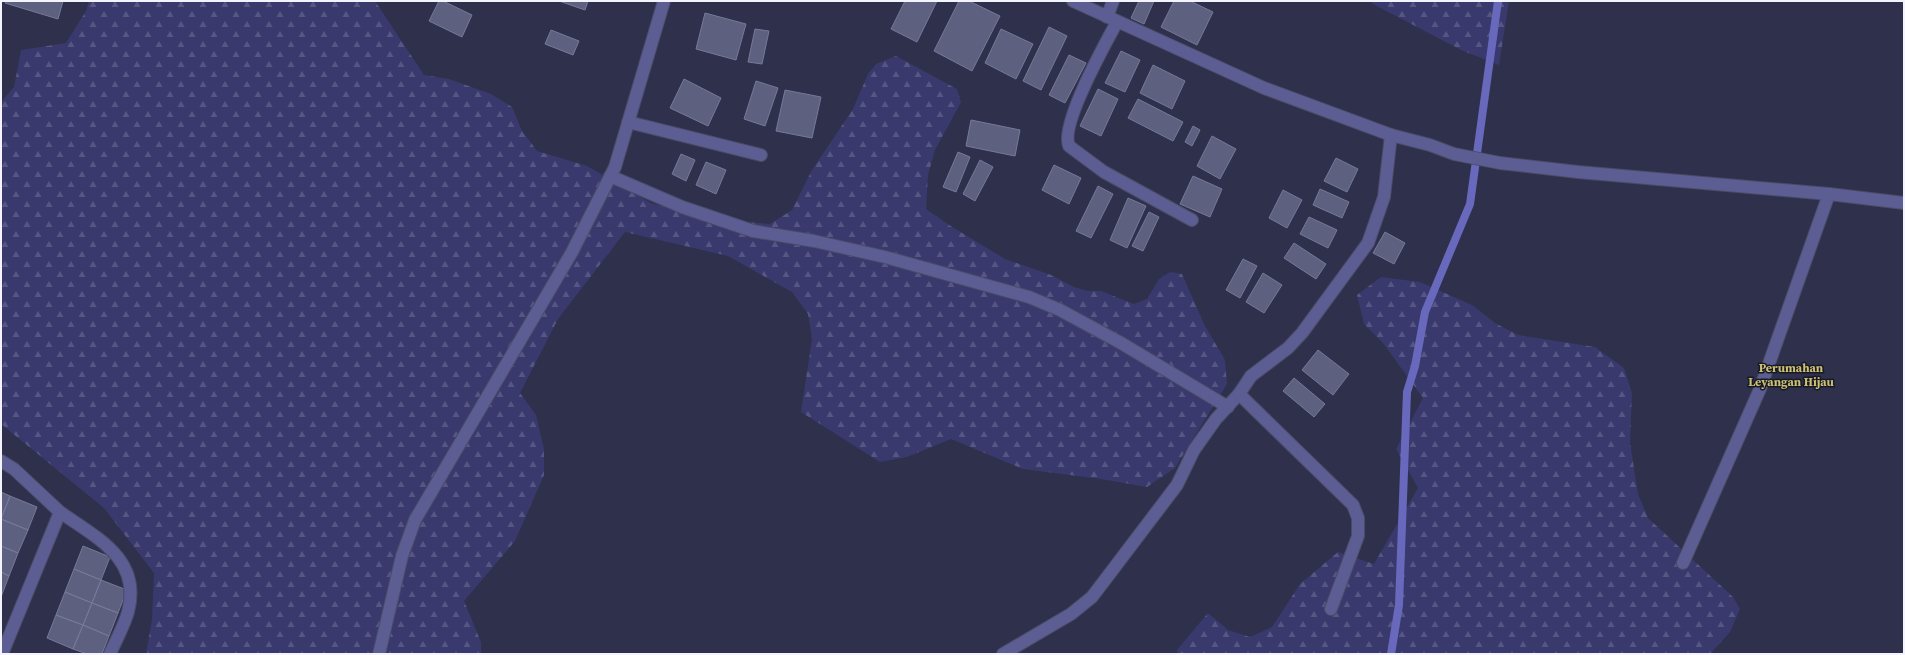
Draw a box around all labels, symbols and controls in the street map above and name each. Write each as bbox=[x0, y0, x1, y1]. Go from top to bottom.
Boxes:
district label: Perumahan Leyangan Hijau bbox=[1748, 360, 1835, 390]

